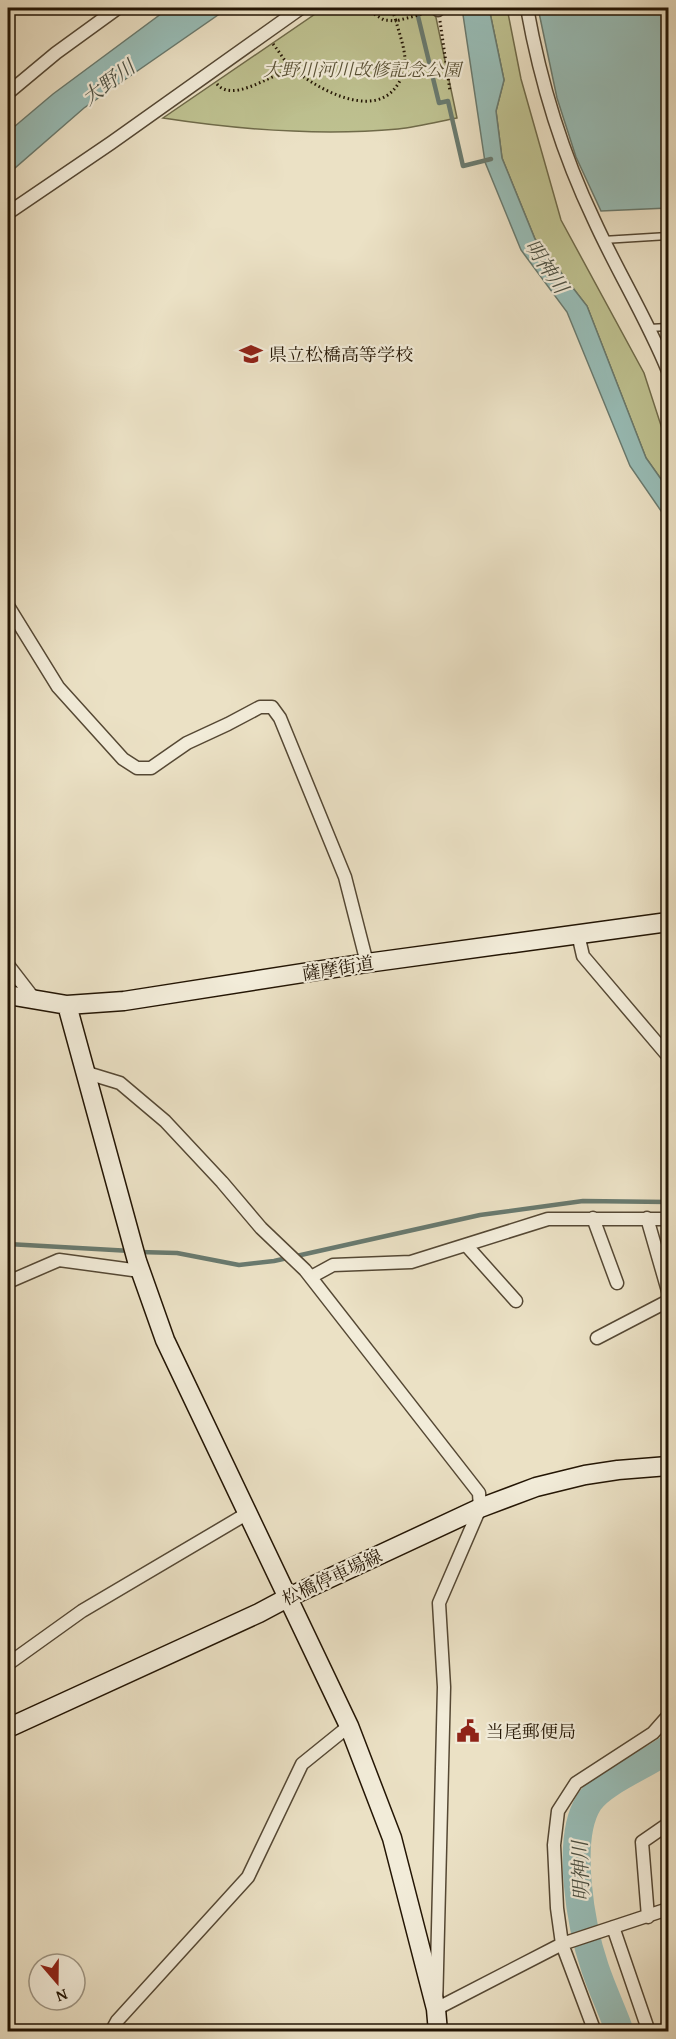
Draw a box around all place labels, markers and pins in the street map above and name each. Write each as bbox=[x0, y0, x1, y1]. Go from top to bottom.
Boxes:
school or university icon: 県立松橋高等学校 bbox=[238, 341, 264, 367]
place label: 県立松橋高等学校 bbox=[269, 341, 413, 368]
public building icon: 当尾郵便局 bbox=[455, 1718, 481, 1744]
place label: 当尾郵便局 bbox=[486, 1718, 576, 1745]

